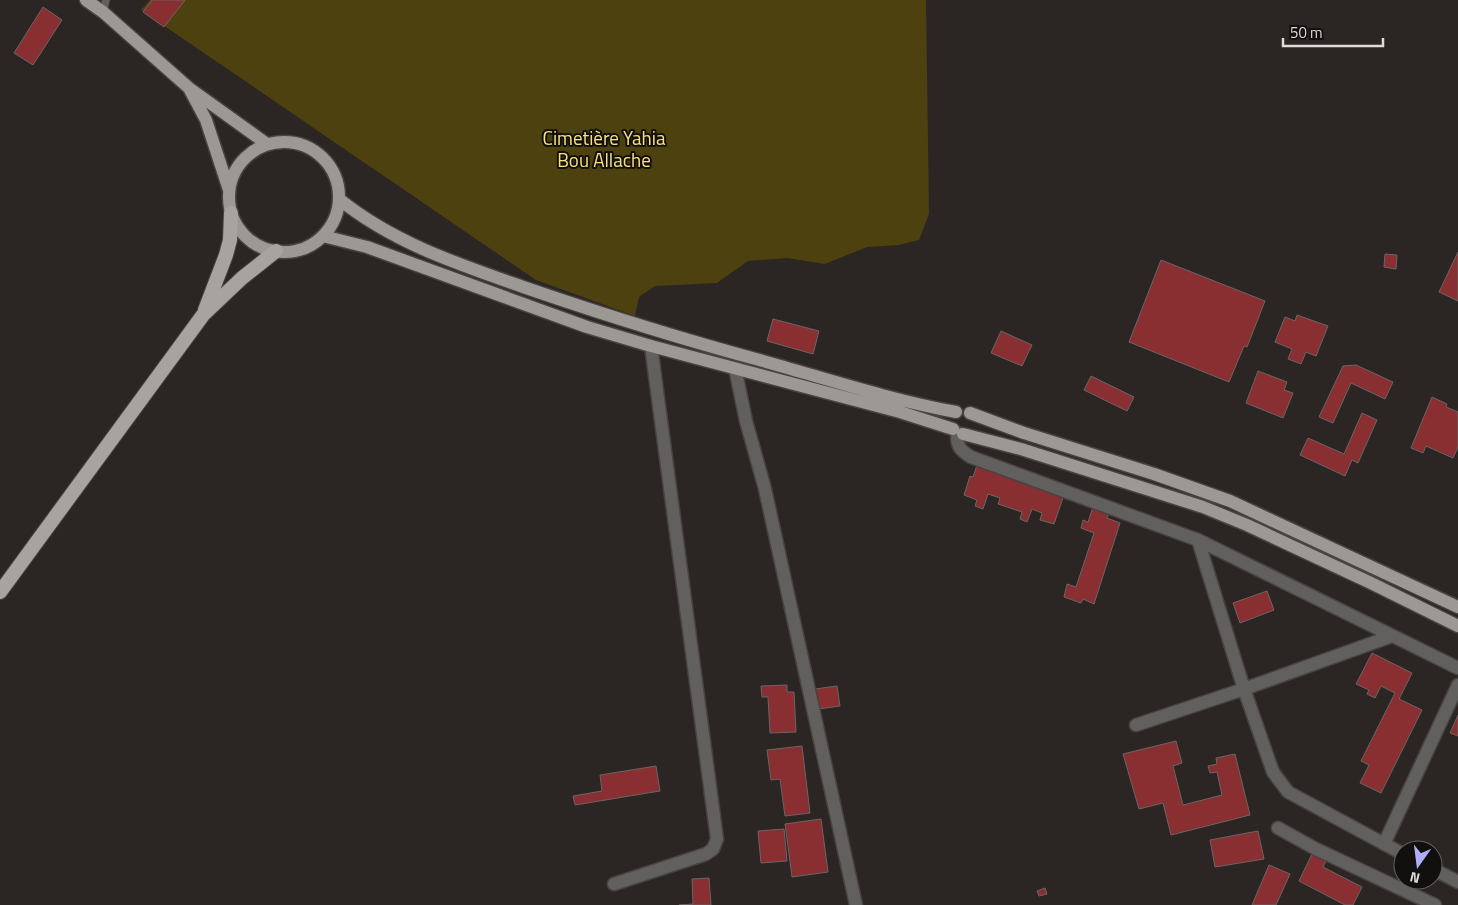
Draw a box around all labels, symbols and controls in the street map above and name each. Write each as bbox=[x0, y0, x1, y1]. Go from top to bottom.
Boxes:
scale bar bbox=[1283, 15, 1383, 47]
text: 50 m bbox=[1290, 21, 1323, 44]
park label: Cimetière Yahia Bou Allache bbox=[543, 123, 666, 174]
north arrow bbox=[1393, 840, 1443, 890]
text: N bbox=[1407, 867, 1422, 889]

